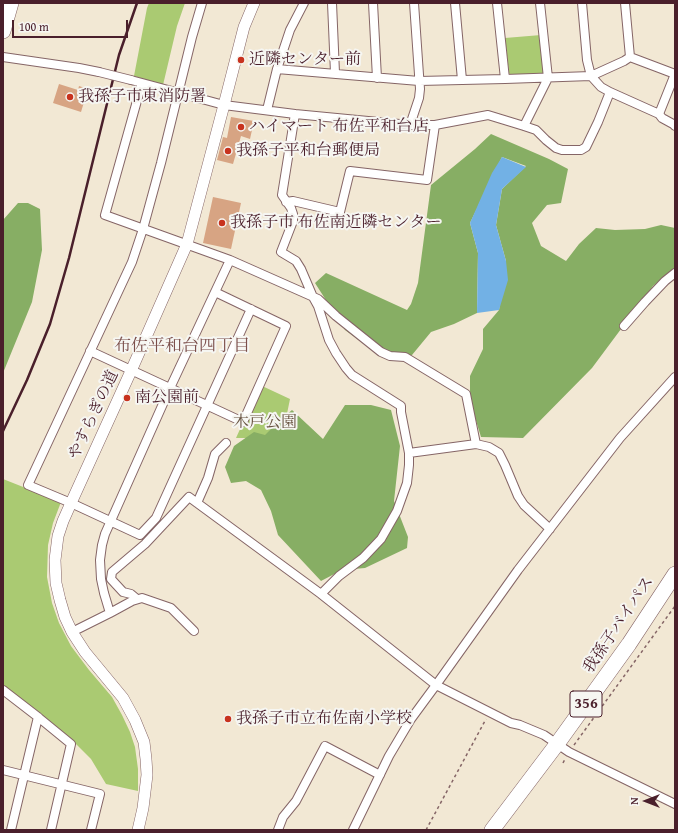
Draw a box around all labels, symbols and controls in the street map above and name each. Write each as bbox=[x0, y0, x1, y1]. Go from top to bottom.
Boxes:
scale bar bbox=[14, 12, 130, 38]
text: 100 m bbox=[19, 18, 49, 35]
place label: 近隣センター前 bbox=[249, 50, 361, 70]
marker: 近隣センター前 bbox=[236, 55, 246, 65]
place label: 我孫子市東消防署 bbox=[78, 87, 206, 107]
marker: 我孫子市東消防署 bbox=[65, 92, 75, 102]
place label: ハイマート 布佐平和台店 bbox=[249, 117, 429, 137]
marker: ハイマート 布佐平和台店 bbox=[236, 122, 246, 132]
place label: 我孫子平和台郵便局 bbox=[236, 141, 380, 161]
marker: 我孫子平和台郵便局 bbox=[223, 146, 233, 156]
place label: 我孫子市 布佐南近隣センター bbox=[230, 213, 442, 233]
marker: 我孫子市 布佐南近隣センター bbox=[217, 218, 227, 228]
district label: 布佐平和台四丁目 bbox=[114, 337, 250, 357]
street label: やすらぎの道 bbox=[65, 367, 123, 463]
place label: 南公園前 bbox=[135, 388, 199, 408]
marker: 南公園前 bbox=[122, 393, 132, 403]
park label: 木戸公園 bbox=[233, 413, 297, 433]
street label: 我孫子バイパス bbox=[580, 573, 658, 677]
road number: 356 bbox=[570, 691, 602, 717]
place label: 我孫子市立布佐南小学校 bbox=[236, 709, 412, 729]
marker: 我孫子市立布佐南小学校 bbox=[223, 714, 233, 724]
north arrow bbox=[626, 781, 666, 821]
text: N bbox=[626, 797, 642, 805]

